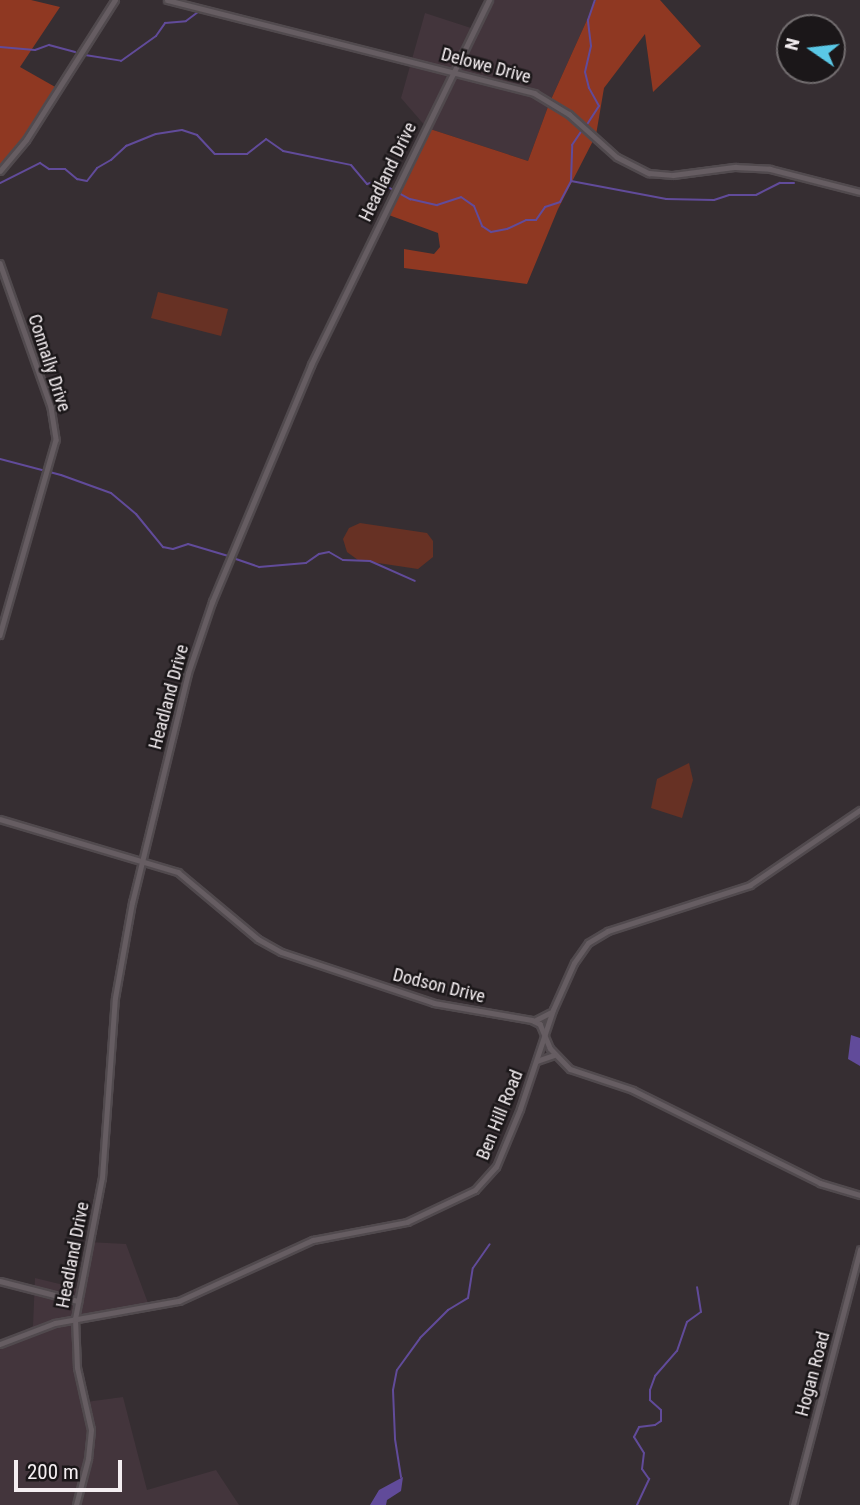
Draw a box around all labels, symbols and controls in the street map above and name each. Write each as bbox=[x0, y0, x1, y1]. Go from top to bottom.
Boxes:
north arrow bbox=[776, 14, 846, 84]
text: N bbox=[780, 36, 805, 53]
street label: Delowe Drive bbox=[439, 44, 533, 88]
street label: Headland Drive bbox=[355, 119, 421, 225]
street label: Connally Drive bbox=[23, 312, 75, 414]
street label: Headland Drive bbox=[145, 642, 193, 752]
street label: Dodson Drive bbox=[391, 964, 487, 1008]
street label: Ben Hill Road bbox=[472, 1067, 528, 1163]
street label: Headland Drive bbox=[52, 1200, 94, 1310]
street label: Hogan Road bbox=[791, 1329, 835, 1419]
scale bar bbox=[18, 1446, 126, 1490]
text: 200 m bbox=[27, 1460, 79, 1484]

